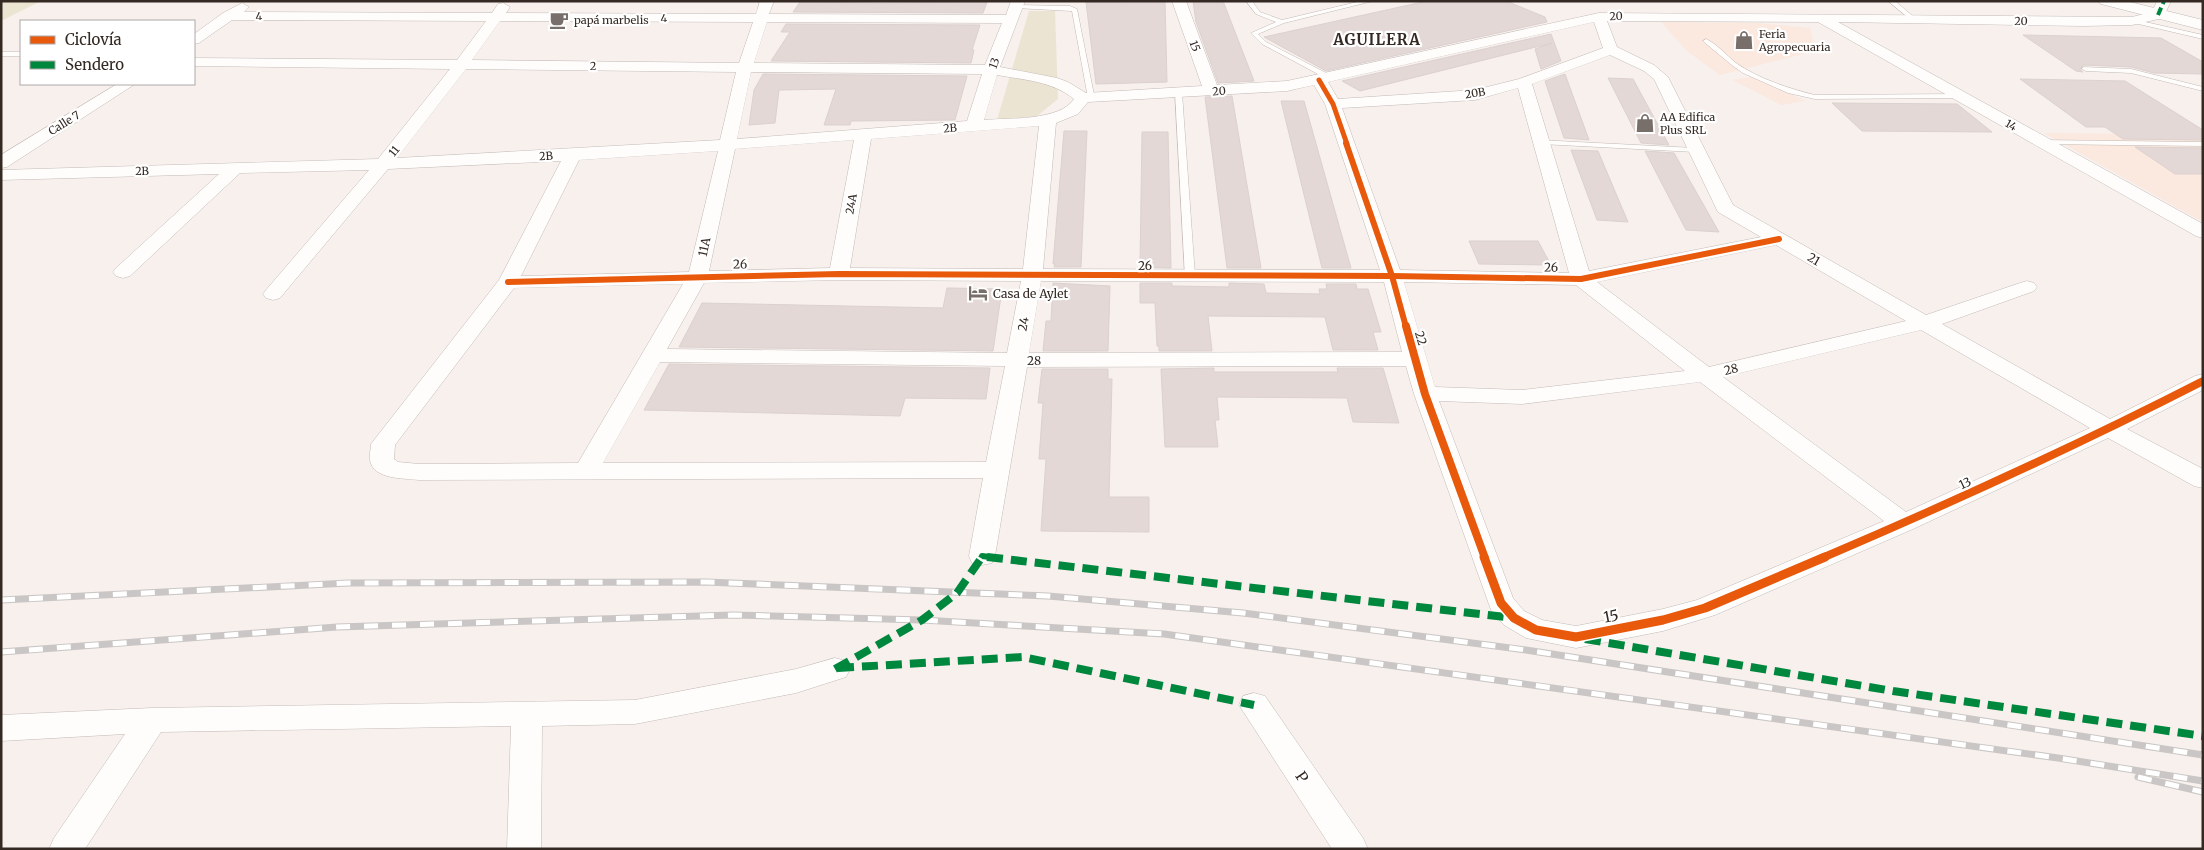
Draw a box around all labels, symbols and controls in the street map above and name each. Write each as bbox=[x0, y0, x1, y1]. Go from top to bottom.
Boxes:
street label: 4 bbox=[256, 9, 263, 23]
cafe icon: papá marbelis bbox=[548, 9, 570, 31]
street label: 20 bbox=[1609, 9, 1623, 23]
street label: 4 bbox=[661, 11, 668, 25]
place label: papá marbelis bbox=[574, 13, 649, 27]
street label: 20 bbox=[2014, 14, 2028, 28]
legend bbox=[20, 20, 195, 85]
place label: Feria Agropecuaria bbox=[1758, 27, 1830, 54]
shop icon: Feria Agropecuaria bbox=[1733, 29, 1755, 51]
text: Ciclovía bbox=[65, 30, 122, 49]
district label: AGUILERA bbox=[1332, 30, 1421, 49]
street label: 15 bbox=[1187, 38, 1203, 54]
text: Sendero bbox=[65, 55, 124, 74]
street label: 13 bbox=[986, 55, 1002, 71]
street label: 2 bbox=[590, 59, 596, 73]
street label: 20 bbox=[1212, 84, 1226, 98]
street label: 20B bbox=[1464, 84, 1487, 102]
street label: Calle 7 bbox=[46, 108, 82, 138]
place label: AA Edifica Plus SRL bbox=[1659, 110, 1715, 137]
shop icon: AA Edifica Plus SRL bbox=[1634, 112, 1656, 134]
street label: 14 bbox=[2003, 116, 2019, 134]
street label: 2B bbox=[943, 120, 958, 135]
street label: 11 bbox=[386, 143, 402, 159]
street label: 2B bbox=[539, 149, 554, 163]
street label: 2B bbox=[135, 164, 150, 178]
street label: 24A bbox=[842, 192, 860, 215]
street label: 11A bbox=[695, 236, 713, 258]
street label: 21 bbox=[1805, 249, 1823, 269]
street label: 26 bbox=[733, 256, 747, 272]
street label: 26 bbox=[1138, 258, 1152, 273]
street label: 26 bbox=[1544, 259, 1558, 275]
hotel icon: Casa de Aylet bbox=[967, 282, 989, 304]
place label: Casa de Aylet bbox=[993, 286, 1069, 301]
street label: 24 bbox=[1014, 315, 1032, 332]
street label: 22 bbox=[1412, 329, 1430, 347]
street label: 28 bbox=[1027, 353, 1041, 368]
street label: 28 bbox=[1722, 360, 1740, 378]
street label: 13 bbox=[1956, 474, 1974, 492]
street label: 15 bbox=[1602, 605, 1620, 627]
street label: P bbox=[1291, 768, 1313, 787]

